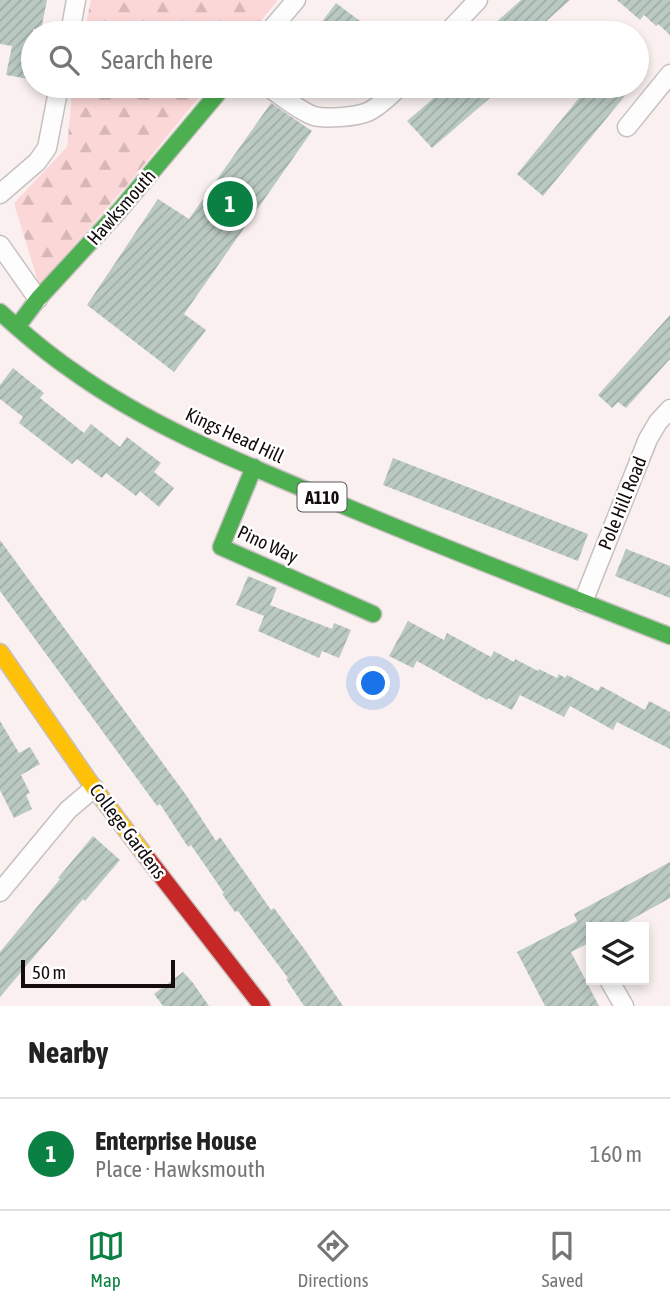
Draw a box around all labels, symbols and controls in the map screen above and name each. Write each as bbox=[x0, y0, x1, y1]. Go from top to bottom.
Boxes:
search box bbox=[21, 21, 649, 98]
icon: search bbox=[45, 41, 83, 79]
text: Search here bbox=[101, 45, 213, 75]
street label: Hawksmouth bbox=[82, 165, 160, 249]
pin: 1 bbox=[207, 178, 253, 230]
street label: Kings Head Hill bbox=[182, 403, 288, 467]
street label: Pole Hill Road bbox=[593, 453, 651, 553]
road number: A110 bbox=[298, 482, 346, 512]
street label: Pino Way bbox=[234, 521, 302, 568]
your location bbox=[356, 666, 390, 700]
street label: College Gardens bbox=[85, 779, 171, 883]
map controls bbox=[586, 922, 649, 985]
button: layers bbox=[586, 922, 649, 985]
scale bar bbox=[21, 957, 175, 989]
text: 50 m bbox=[32, 961, 66, 983]
text: Nearby bbox=[28, 1035, 108, 1069]
text: Enterprise House bbox=[95, 1126, 257, 1156]
text: 1 bbox=[46, 1141, 56, 1167]
text: 160 m bbox=[590, 1141, 642, 1167]
text: Place · Hawksmouth bbox=[95, 1156, 266, 1182]
tab: Map bbox=[87, 1227, 125, 1291]
tab: Directions bbox=[298, 1227, 368, 1291]
tab: Saved bbox=[541, 1227, 583, 1291]

